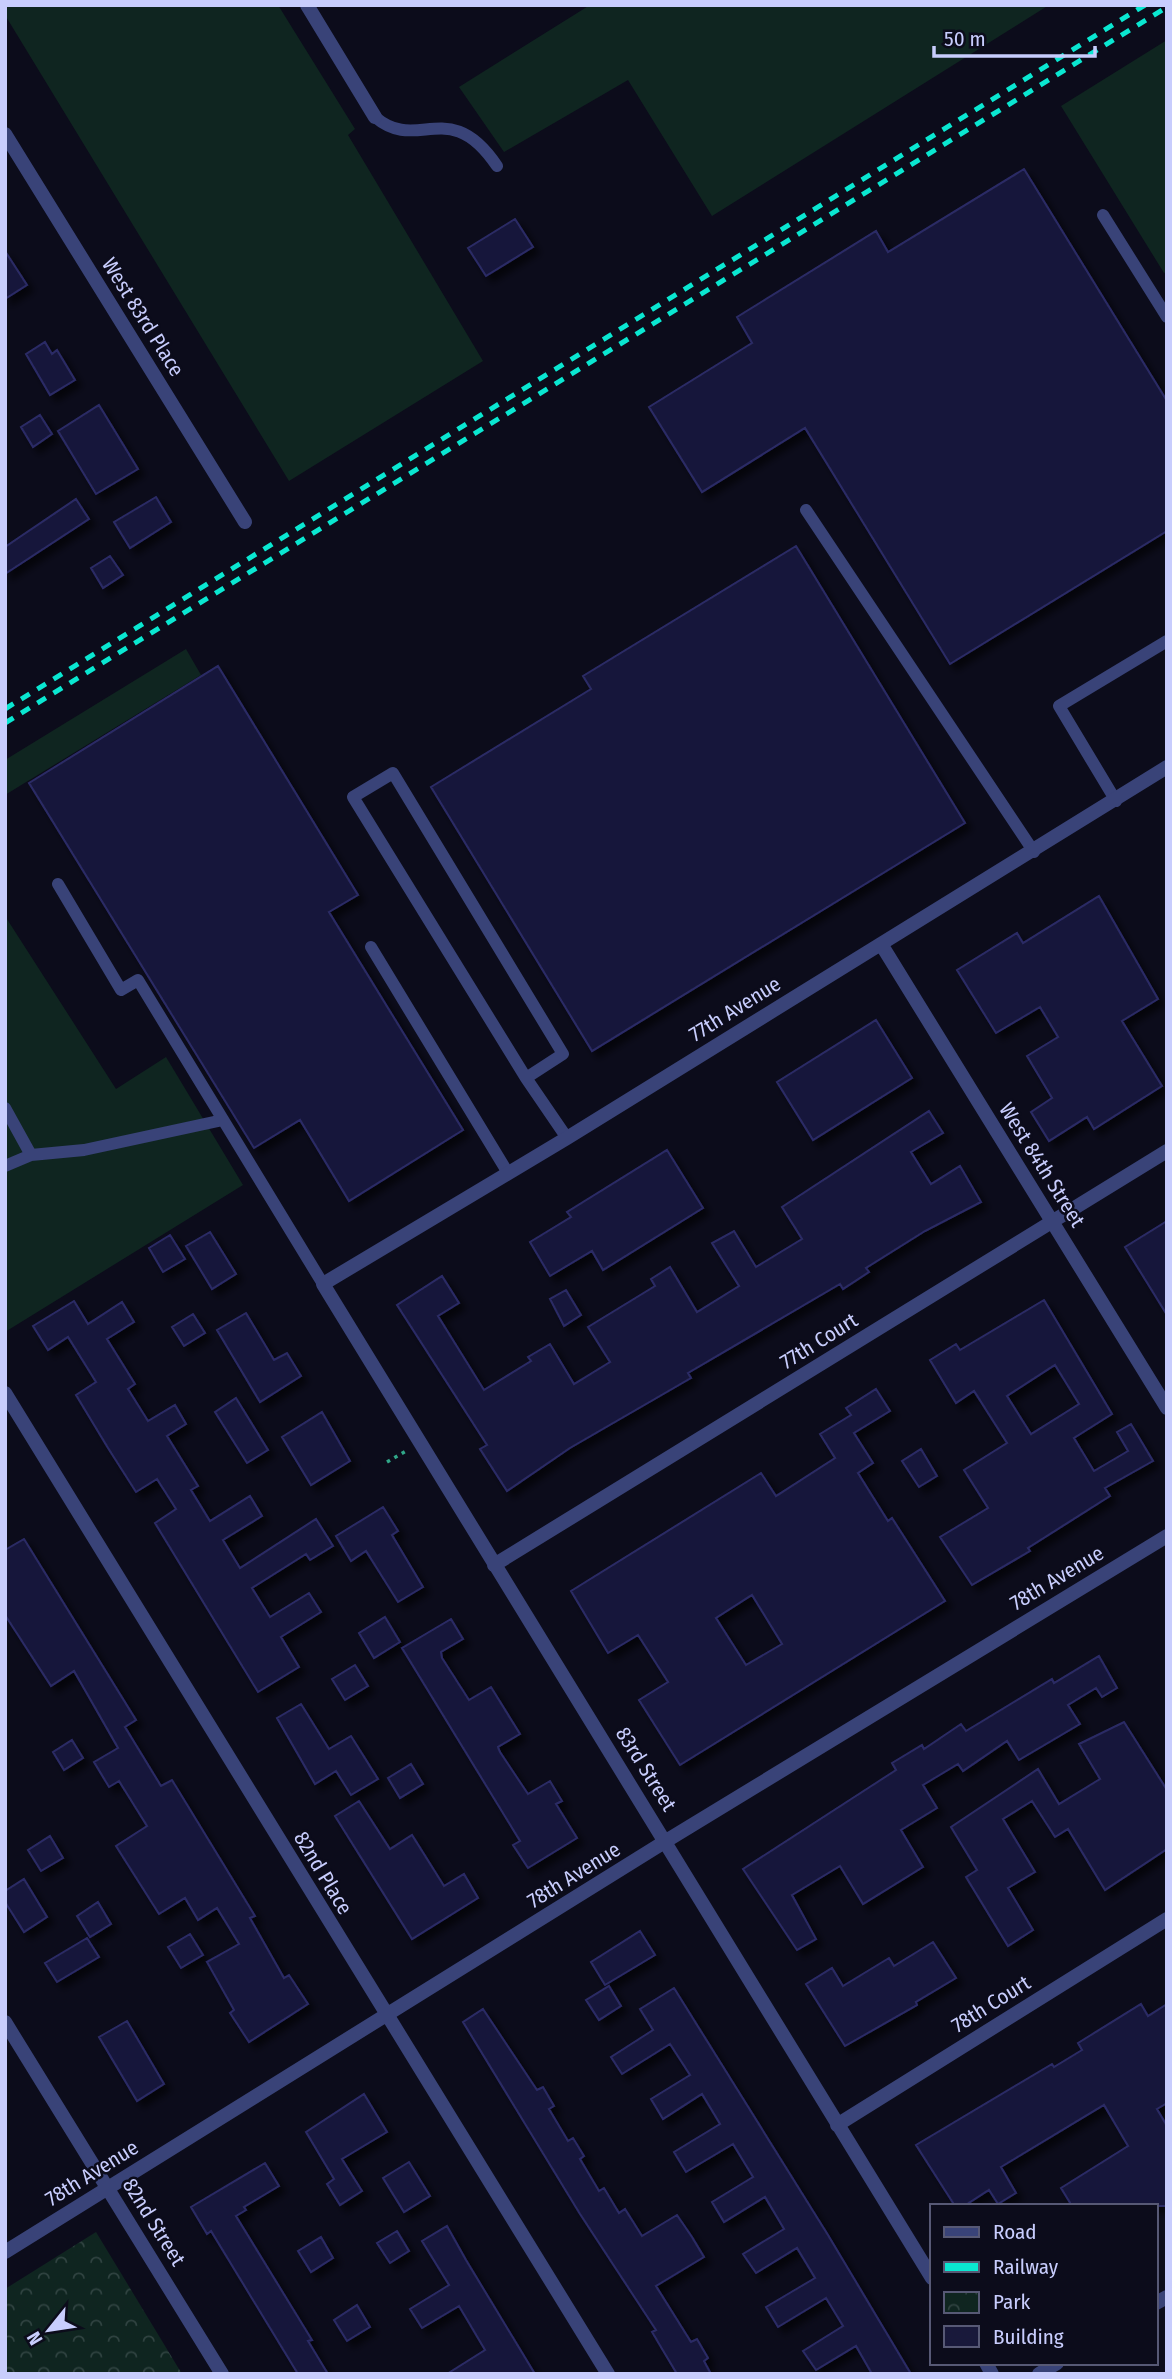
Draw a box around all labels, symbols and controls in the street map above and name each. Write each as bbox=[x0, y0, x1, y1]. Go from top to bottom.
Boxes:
scale bar bbox=[934, 14, 1095, 58]
text: 50 m bbox=[944, 26, 986, 52]
street label: West 83rd Place bbox=[96, 253, 190, 381]
street label: 77th Avenue bbox=[684, 971, 786, 1047]
street label: West 84th Street bbox=[993, 1098, 1091, 1232]
street label: 77th Court bbox=[775, 1307, 863, 1375]
street label: 78th Avenue bbox=[1005, 1540, 1109, 1616]
street label: 83rd Street bbox=[610, 1722, 682, 1816]
street label: 82nd Place bbox=[288, 1827, 358, 1919]
street label: 78th Avenue bbox=[523, 1836, 625, 1914]
street label: 78th Court bbox=[947, 1970, 1035, 2038]
street label: 78th Avenue bbox=[41, 2134, 143, 2212]
street label: 82nd Street bbox=[117, 2173, 191, 2271]
legend bbox=[930, 2204, 1158, 2365]
text: Road bbox=[993, 2219, 1037, 2245]
text: Railway bbox=[993, 2254, 1059, 2280]
text: Park bbox=[993, 2289, 1031, 2315]
north arrow bbox=[14, 2295, 84, 2365]
text: Building bbox=[993, 2324, 1064, 2350]
text: N bbox=[22, 2328, 48, 2349]

